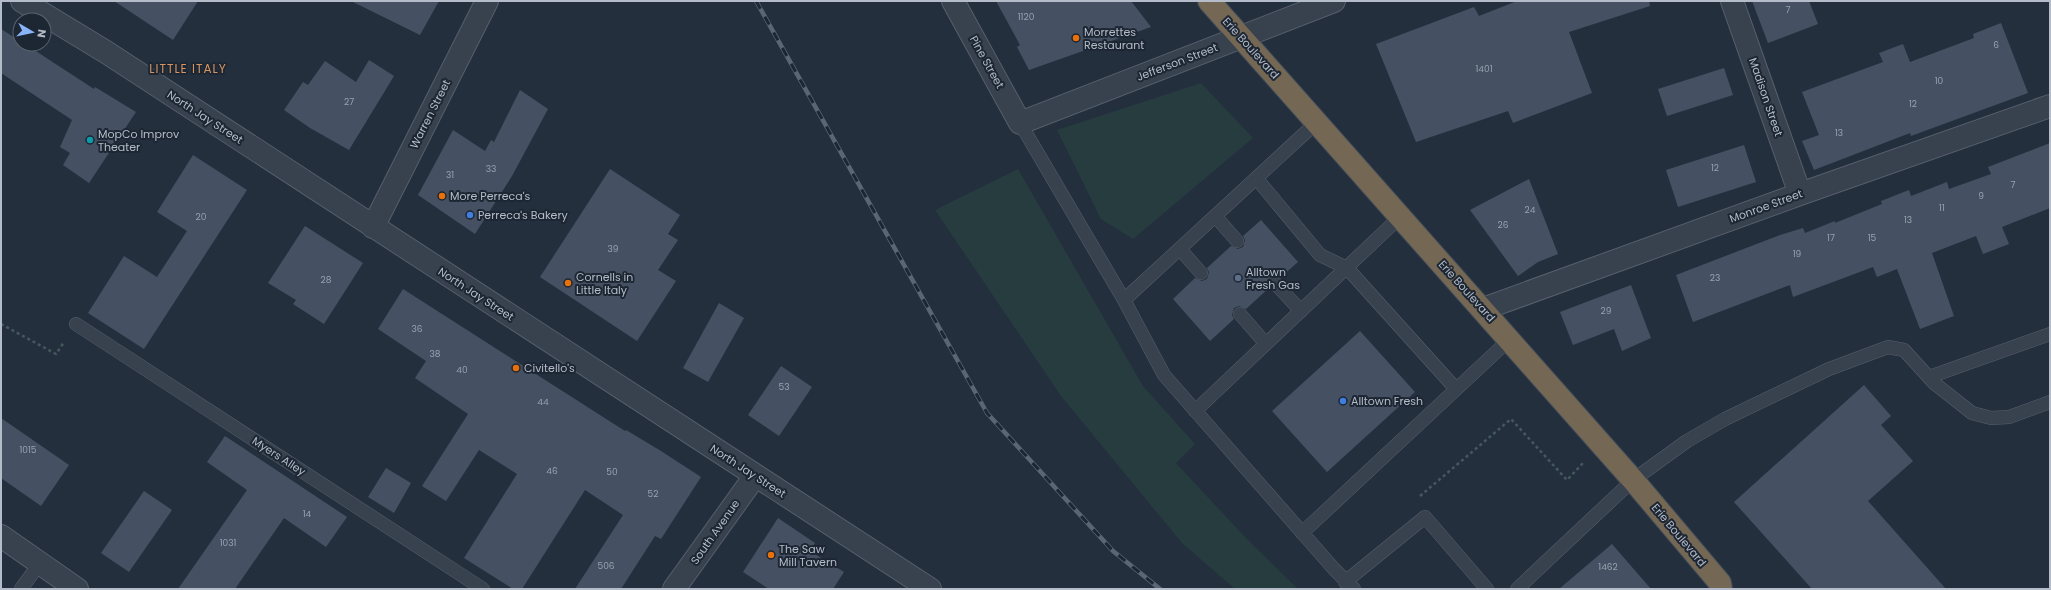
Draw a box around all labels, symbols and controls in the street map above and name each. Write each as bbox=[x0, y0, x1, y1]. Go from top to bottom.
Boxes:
house number: 7 bbox=[1786, 4, 1791, 16]
house number: 1120 bbox=[1018, 11, 1035, 23]
north arrow bbox=[12, 12, 52, 52]
street label: Erie Boulevard bbox=[1219, 14, 1283, 82]
place label: Morrettes Restaurant bbox=[1084, 24, 1144, 53]
text: N bbox=[33, 28, 50, 39]
street label: Pine Street bbox=[966, 33, 1008, 91]
marker: Morrettes Restaurant bbox=[1071, 33, 1081, 43]
street label: Jefferson Street bbox=[1134, 39, 1220, 85]
house number: 6 bbox=[1993, 39, 1999, 51]
street label: Madison Street bbox=[1745, 56, 1787, 138]
district label: LITTLE ITALY bbox=[149, 60, 227, 77]
house number: 1401 bbox=[1475, 63, 1493, 75]
house number: 10 bbox=[1935, 75, 1944, 87]
street label: Warren Street bbox=[406, 77, 454, 151]
street label: North Jay Street bbox=[164, 86, 246, 148]
house number: 27 bbox=[344, 96, 354, 108]
house number: 12 bbox=[1909, 98, 1917, 110]
place label: MopCo Improv Theater bbox=[98, 126, 180, 155]
house number: 13 bbox=[1835, 127, 1843, 139]
marker: MopCo Improv Theater bbox=[85, 135, 95, 145]
house number: 12 bbox=[1711, 162, 1719, 174]
house number: 33 bbox=[486, 163, 496, 175]
house number: 31 bbox=[446, 169, 454, 181]
house number: 7 bbox=[2011, 179, 2016, 191]
street label: Monroe Street bbox=[1727, 185, 1805, 227]
place label: More Perreca's bbox=[450, 188, 530, 204]
house number: 9 bbox=[1978, 190, 1984, 202]
marker: More Perreca's bbox=[437, 191, 447, 201]
house number: 11 bbox=[1939, 202, 1945, 214]
house number: 24 bbox=[1525, 204, 1536, 216]
place label: Perreca's Bakery bbox=[478, 207, 569, 223]
marker: Perreca's Bakery bbox=[465, 210, 475, 220]
house number: 20 bbox=[196, 211, 207, 223]
house number: 13 bbox=[1904, 214, 1912, 226]
house number: 26 bbox=[1498, 219, 1509, 231]
house number: 17 bbox=[1827, 232, 1835, 244]
house number: 15 bbox=[1868, 232, 1877, 244]
house number: 39 bbox=[608, 243, 619, 255]
house number: 19 bbox=[1793, 248, 1802, 260]
street label: Erie Boulevard bbox=[1435, 257, 1499, 325]
street label: North Jay Street bbox=[435, 263, 517, 325]
place label: Alltown Fresh Gas bbox=[1246, 264, 1300, 293]
place label: Cornells in Little Italy bbox=[576, 269, 633, 298]
house number: 23 bbox=[1710, 272, 1720, 284]
marker: Alltown Fresh Gas bbox=[1233, 273, 1243, 283]
house number: 28 bbox=[321, 274, 332, 286]
marker: Cornells in Little Italy bbox=[563, 278, 573, 288]
house number: 29 bbox=[1601, 305, 1612, 317]
house number: 36 bbox=[411, 323, 423, 335]
house number: 38 bbox=[430, 348, 441, 360]
place label: Civitello's bbox=[524, 360, 575, 376]
marker: Civitello's bbox=[511, 363, 521, 373]
house number: 40 bbox=[456, 364, 468, 376]
house number: 53 bbox=[779, 381, 789, 393]
place label: Alltown Fresh bbox=[1351, 393, 1423, 409]
house number: 44 bbox=[537, 396, 549, 408]
marker: Alltown Fresh bbox=[1338, 396, 1348, 406]
street label: Myers Alley bbox=[249, 433, 310, 480]
street label: North Jay Street bbox=[707, 440, 789, 502]
house number: 1015 bbox=[19, 444, 37, 456]
house number: 46 bbox=[546, 465, 558, 477]
house number: 50 bbox=[606, 466, 618, 478]
house number: 52 bbox=[648, 488, 658, 500]
street label: South Avenue bbox=[687, 496, 743, 568]
street label: Erie Boulevard bbox=[1648, 500, 1710, 570]
house number: 14 bbox=[303, 508, 312, 520]
house number: 1031 bbox=[220, 537, 236, 549]
place label: The Saw Mill Tavern bbox=[779, 541, 837, 570]
marker: The Saw Mill Tavern bbox=[766, 550, 776, 560]
house number: 506 bbox=[597, 560, 615, 572]
house number: 1462 bbox=[1598, 561, 1618, 573]

